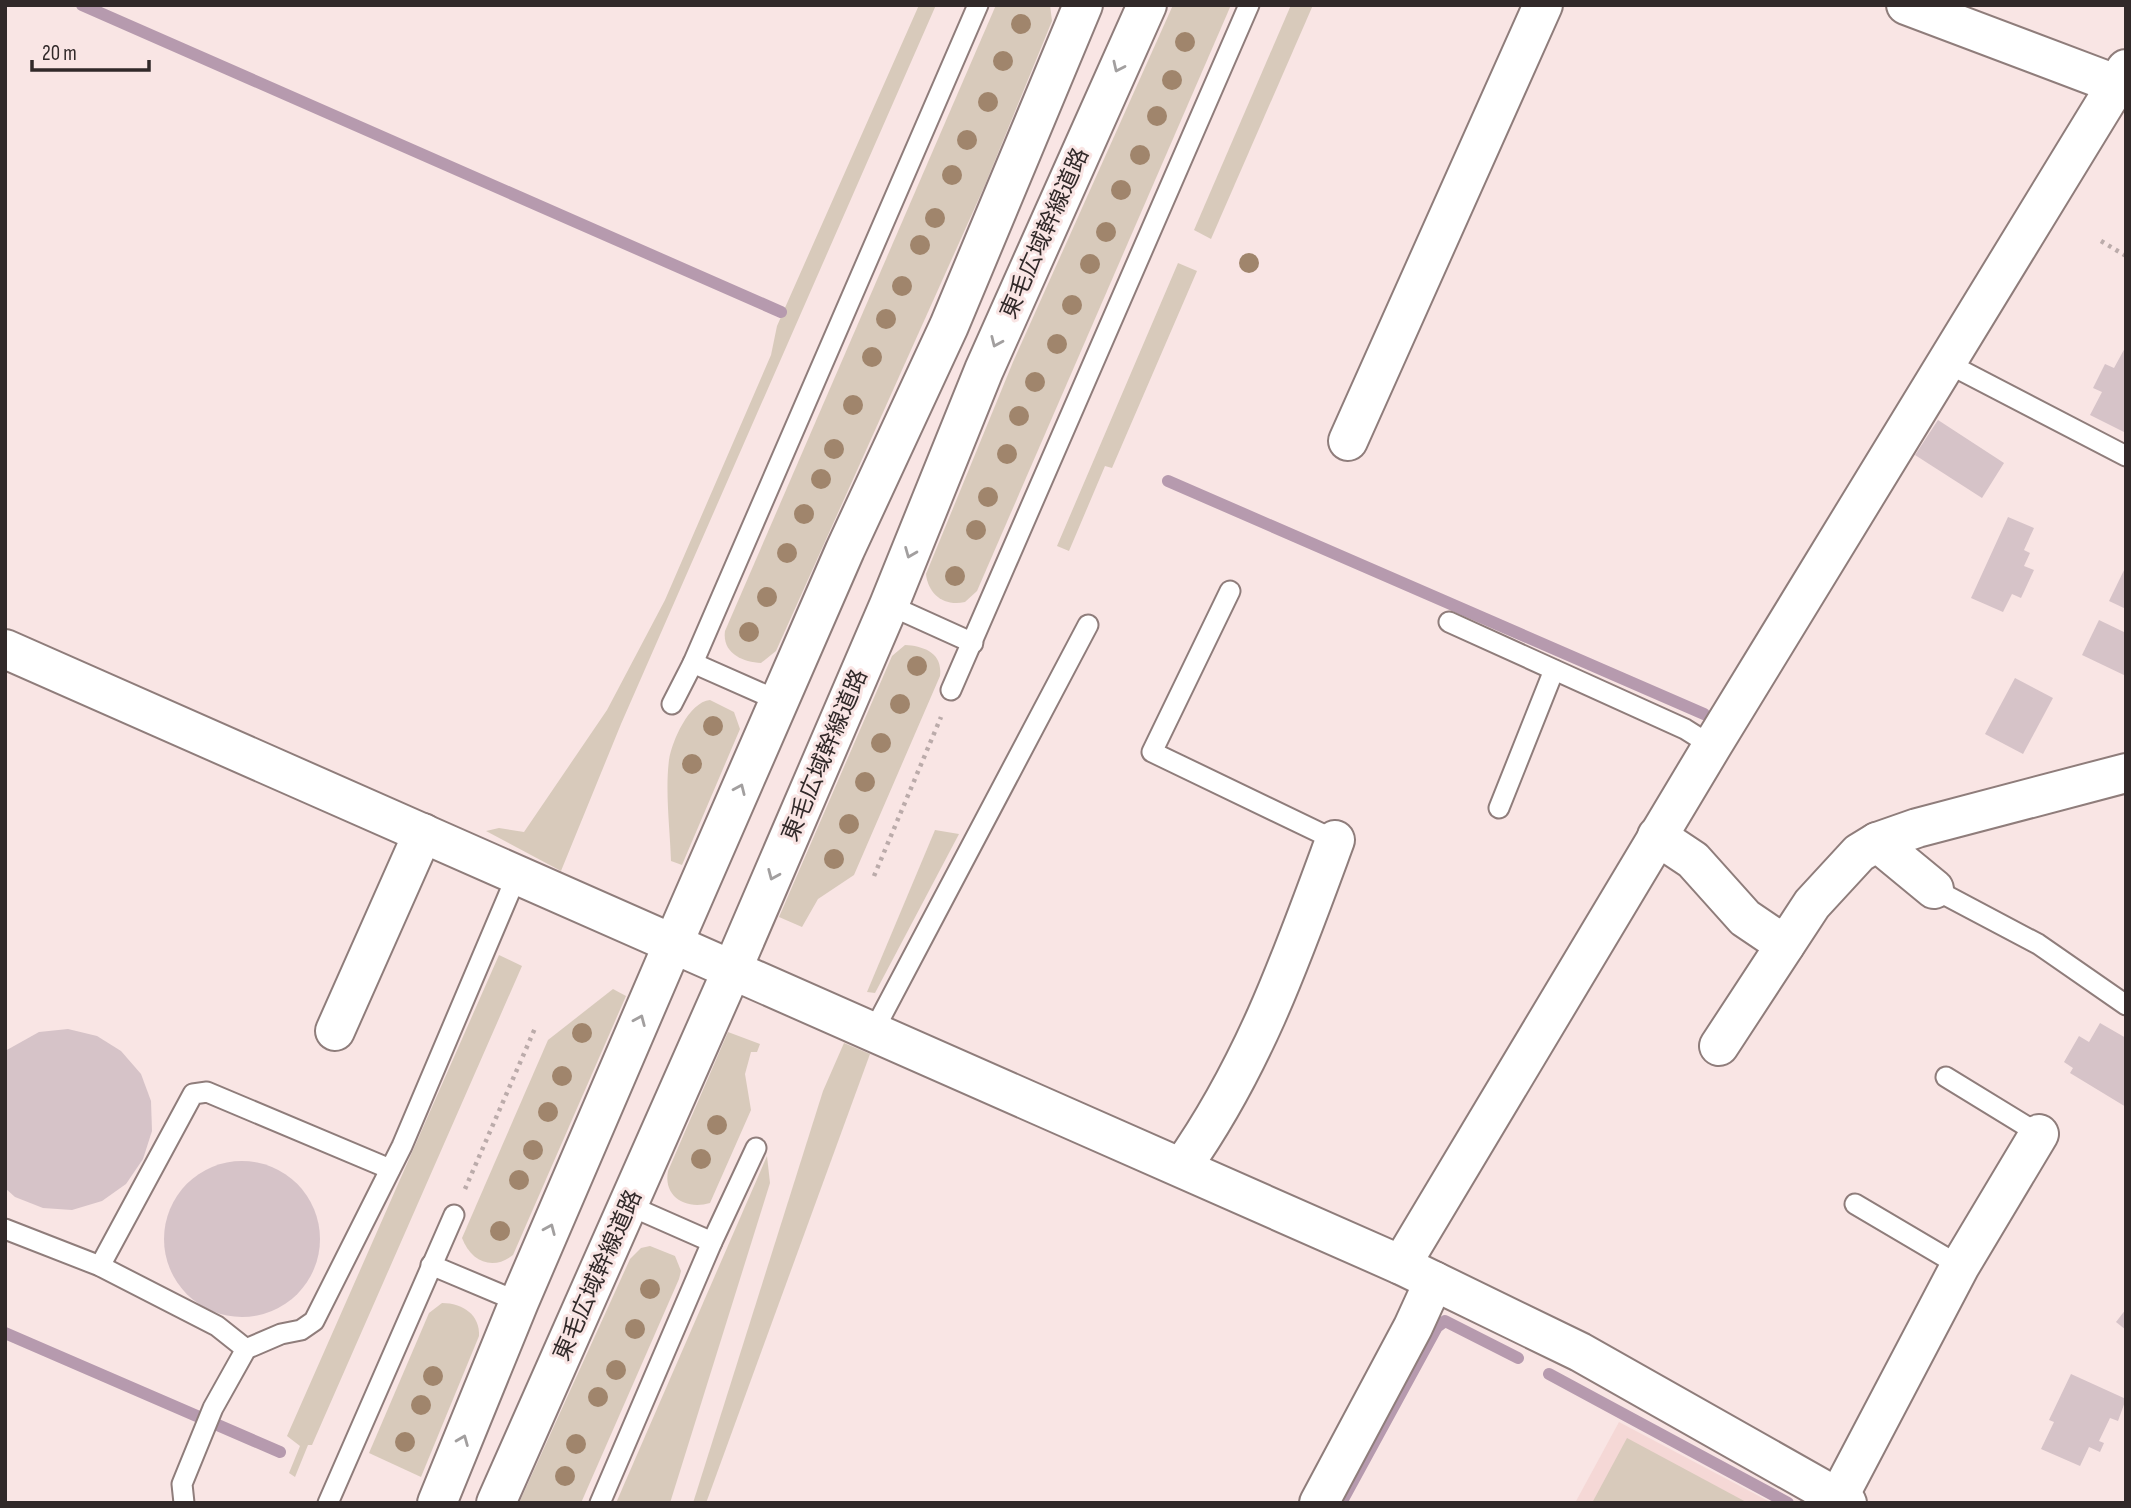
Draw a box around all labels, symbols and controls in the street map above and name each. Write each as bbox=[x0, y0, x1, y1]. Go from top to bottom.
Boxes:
scale bar bbox=[32, 28, 149, 72]
text: 20 m bbox=[42, 41, 77, 66]
one-way arrow bbox=[1112, 60, 1126, 72]
street label: 東毛広域幹線道路 bbox=[995, 144, 1095, 323]
one-way arrow bbox=[990, 335, 1004, 347]
one-way arrow bbox=[904, 546, 918, 558]
street label: 東毛広域幹線道路 bbox=[776, 665, 874, 846]
one-way arrow bbox=[732, 784, 746, 796]
one-way arrow bbox=[767, 868, 781, 880]
one-way arrow bbox=[632, 1015, 646, 1028]
street label: 東毛広域幹線道路 bbox=[548, 1186, 648, 1365]
one-way arrow bbox=[542, 1224, 556, 1237]
one-way arrow bbox=[454, 1434, 468, 1446]

